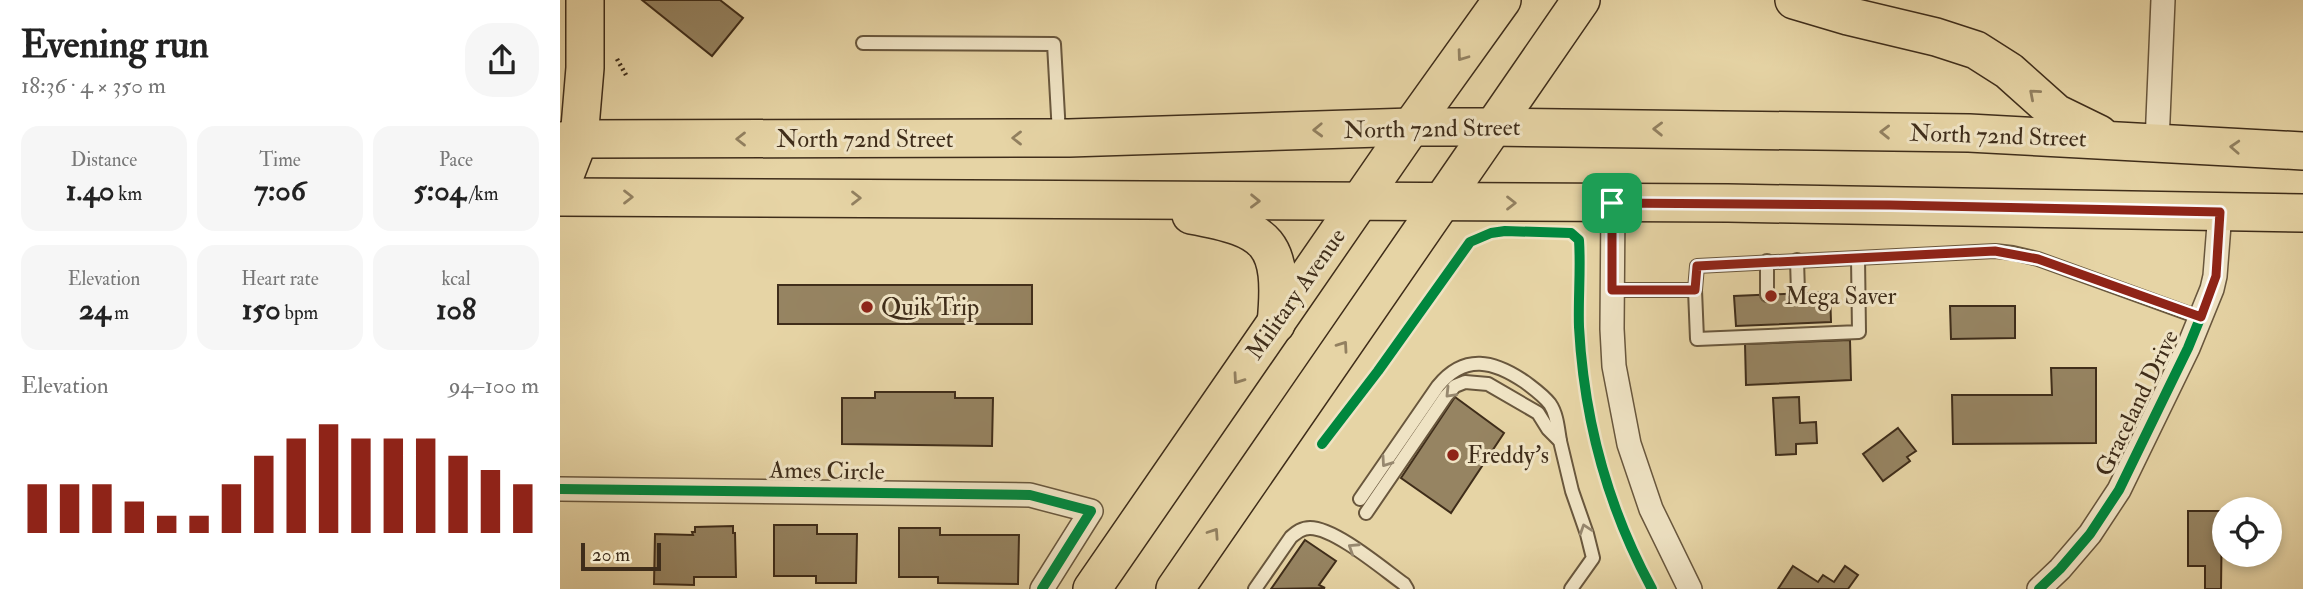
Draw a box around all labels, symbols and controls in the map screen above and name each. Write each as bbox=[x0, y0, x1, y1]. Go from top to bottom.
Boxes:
text: Evening run bbox=[21, 21, 209, 69]
button: share bbox=[465, 23, 539, 97]
one-way arrow bbox=[1458, 48, 1470, 61]
text: 18:36 · 4 × 350 m bbox=[21, 71, 166, 100]
one-way arrow bbox=[2029, 90, 2042, 102]
street label: North 72nd Street bbox=[1343, 112, 1521, 146]
street label: North 72nd Street bbox=[1909, 117, 2087, 155]
one-way arrow bbox=[1652, 121, 1662, 137]
one-way arrow bbox=[1313, 122, 1324, 137]
street label: North 72nd Street bbox=[776, 124, 954, 155]
one-way arrow bbox=[1879, 124, 1890, 140]
one-way arrow bbox=[1012, 130, 1022, 146]
one-way arrow bbox=[735, 131, 746, 147]
one-way arrow bbox=[2229, 140, 2240, 155]
text: Distance bbox=[71, 148, 137, 172]
text: Time bbox=[259, 148, 301, 172]
text: Pace bbox=[439, 148, 473, 172]
text: 1.40 bbox=[66, 172, 114, 209]
text: 7:06 bbox=[254, 172, 306, 209]
text: 5:04 bbox=[414, 172, 466, 209]
pin bbox=[1582, 173, 1642, 233]
text: km bbox=[114, 182, 142, 206]
text: /km bbox=[466, 182, 498, 206]
icon: arrive bbox=[1593, 184, 1631, 222]
one-way arrow bbox=[623, 189, 634, 205]
one-way arrow bbox=[851, 190, 861, 206]
one-way arrow bbox=[1250, 193, 1260, 209]
one-way arrow bbox=[1506, 195, 1516, 211]
street label: Military Avenue bbox=[1239, 222, 1353, 366]
text: Elevation bbox=[68, 267, 140, 291]
text: Heart rate bbox=[241, 267, 319, 291]
text: kcal bbox=[441, 267, 471, 291]
place label: Mega Saver bbox=[1785, 281, 1897, 312]
marker: Mega Saver bbox=[1763, 288, 1779, 304]
text: 24 bbox=[79, 291, 110, 328]
text: 150 bbox=[242, 291, 281, 328]
text: 108 bbox=[436, 291, 476, 328]
place label: Quik Trip bbox=[881, 292, 979, 323]
marker: Quik Trip bbox=[859, 299, 875, 315]
text: m bbox=[110, 301, 129, 325]
text: bpm bbox=[281, 301, 318, 325]
street label: Graceland Drive bbox=[2088, 325, 2186, 481]
one-way arrow bbox=[1335, 341, 1347, 354]
text: Elevation bbox=[21, 371, 109, 400]
text: 94–100 m bbox=[449, 371, 539, 400]
one-way arrow bbox=[1233, 371, 1246, 384]
one-way arrow bbox=[1446, 385, 1459, 398]
place label: Freddy's bbox=[1467, 440, 1549, 471]
marker: Freddy's bbox=[1445, 447, 1461, 463]
street label: Ames Circle bbox=[768, 454, 885, 488]
one-way arrow bbox=[1382, 454, 1394, 467]
map controls bbox=[2212, 497, 2282, 567]
button: locate bbox=[2212, 497, 2282, 567]
one-way arrow bbox=[1579, 523, 1593, 535]
one-way arrow bbox=[1206, 528, 1218, 541]
scale bar bbox=[581, 540, 662, 572]
text: 20 m bbox=[592, 543, 630, 567]
one-way arrow bbox=[1348, 543, 1361, 556]

